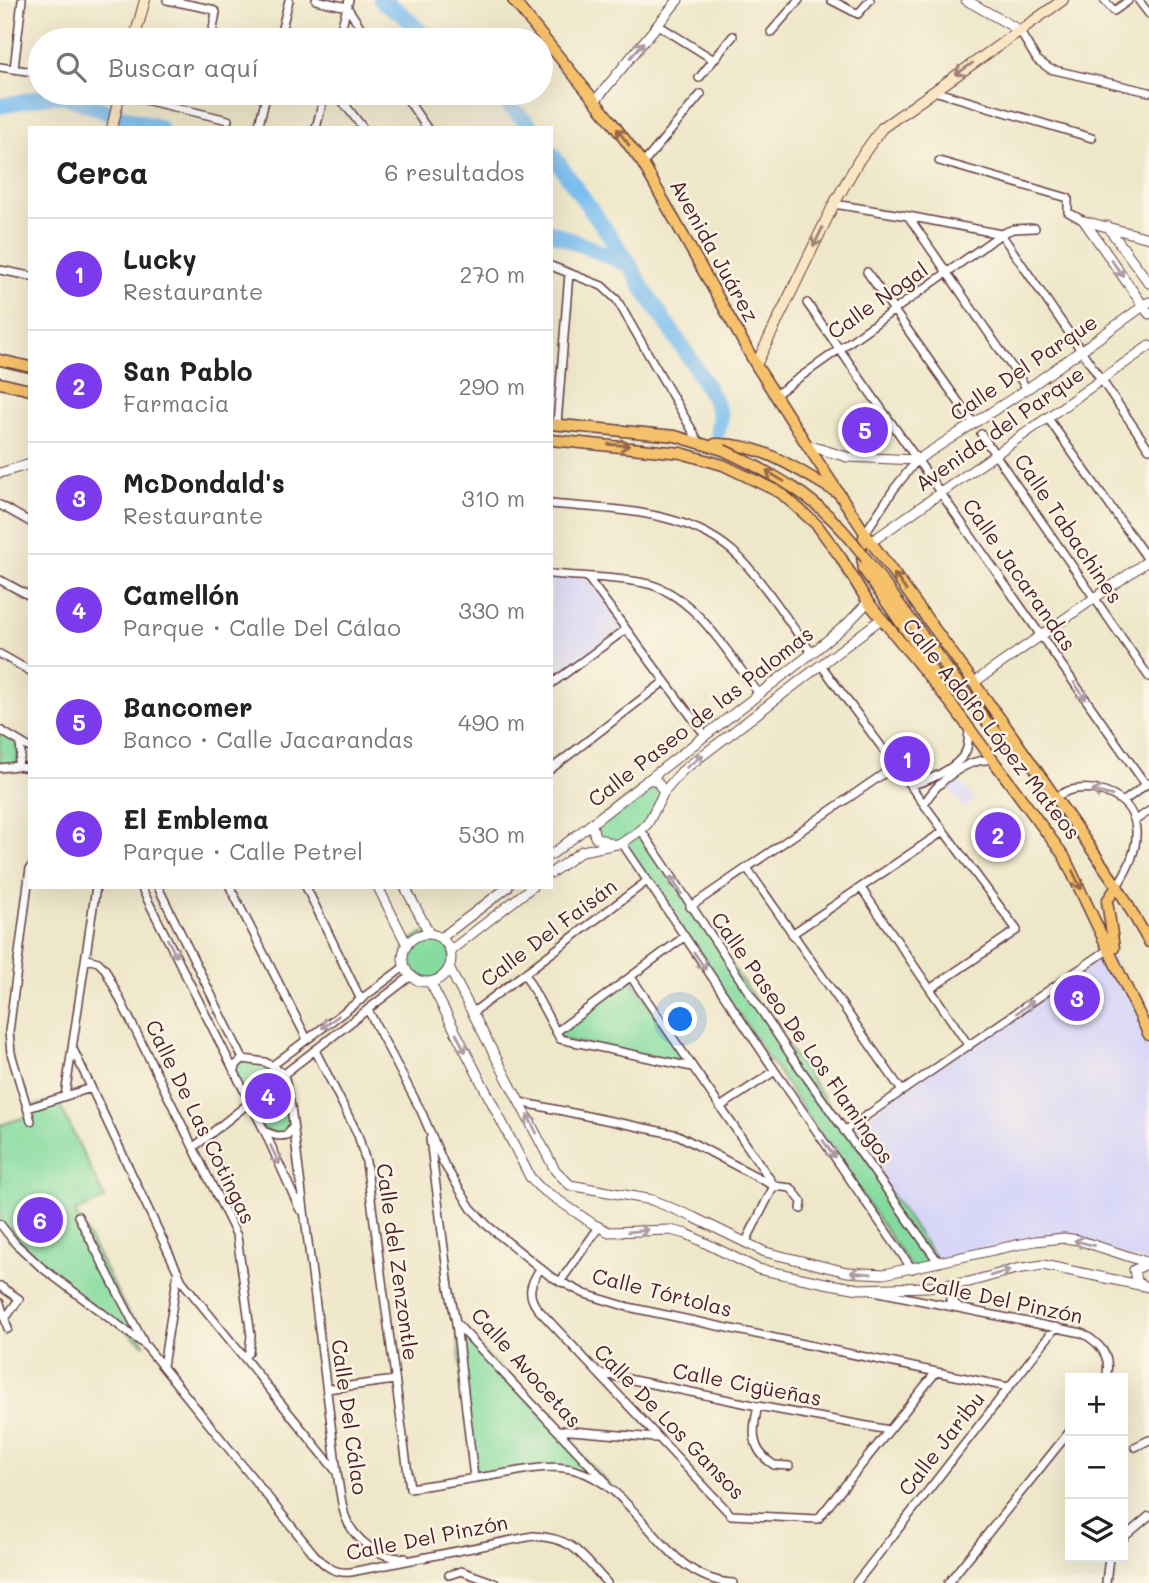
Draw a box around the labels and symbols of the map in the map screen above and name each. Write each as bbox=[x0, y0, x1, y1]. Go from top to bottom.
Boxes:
one-way arrow bbox=[629, 42, 644, 60]
one-way arrow bbox=[955, 62, 974, 76]
one-way arrow bbox=[616, 127, 631, 146]
street label: Avenida Juárez bbox=[665, 174, 766, 326]
one-way arrow bbox=[811, 226, 824, 247]
street label: Calle Nogal bbox=[822, 255, 933, 344]
one-way arrow bbox=[1110, 258, 1124, 277]
street label: Calle Del Parque bbox=[944, 307, 1102, 426]
street label: Avenida del Parque bbox=[909, 359, 1089, 496]
pin: 5 bbox=[842, 404, 888, 456]
one-way arrow bbox=[608, 439, 631, 452]
street label: Calle Tabachines bbox=[1009, 448, 1129, 608]
one-way arrow bbox=[766, 469, 786, 483]
street label: Calle Jacarandas bbox=[957, 493, 1083, 656]
one-way arrow bbox=[893, 573, 908, 592]
street label: Calle Adolfo López Mateos bbox=[897, 612, 1087, 844]
street label: Calle Paseo de las Palomas bbox=[582, 619, 818, 812]
one-way arrow bbox=[1073, 681, 1087, 700]
pin: 1 bbox=[884, 733, 930, 785]
one-way arrow bbox=[685, 754, 704, 768]
one-way arrow bbox=[1091, 785, 1113, 798]
pin: 2 bbox=[975, 809, 1021, 861]
one-way arrow bbox=[1071, 869, 1084, 890]
street label: Calle Del Faisán bbox=[475, 872, 622, 992]
one-way arrow bbox=[669, 876, 683, 896]
street label: Calle Paseo De Los Flamingos bbox=[706, 906, 901, 1168]
one-way arrow bbox=[165, 937, 179, 958]
one-way arrow bbox=[693, 951, 707, 970]
pin: 3 bbox=[1054, 972, 1100, 1024]
one-way arrow bbox=[1015, 1000, 1034, 1014]
your location bbox=[663, 1002, 697, 1036]
street label: Calle De Las Cotingas bbox=[140, 1015, 263, 1228]
one-way arrow bbox=[321, 1015, 340, 1030]
one-way arrow bbox=[454, 1032, 468, 1053]
pin: 4 bbox=[245, 1070, 291, 1122]
one-way arrow bbox=[524, 1114, 538, 1135]
one-way arrow bbox=[822, 1139, 836, 1158]
one-way arrow bbox=[269, 1144, 282, 1166]
street label: Calle del Zenzontle bbox=[371, 1162, 426, 1362]
pin: 6 bbox=[17, 1194, 63, 1246]
one-way arrow bbox=[626, 1224, 649, 1237]
one-way arrow bbox=[1073, 1236, 1096, 1249]
street label: Calle Tórtolas bbox=[590, 1261, 735, 1322]
one-way arrow bbox=[850, 1266, 873, 1279]
one-way arrow bbox=[989, 1266, 1011, 1279]
street label: Calle Del Pinzón bbox=[919, 1268, 1086, 1329]
street label: Calle Avocetas bbox=[466, 1301, 588, 1433]
street label: Calle Del Cálao bbox=[326, 1337, 375, 1496]
street label: Calle De Los Gansos bbox=[589, 1337, 751, 1504]
street label: Calle Cigüeñas bbox=[670, 1356, 824, 1411]
street label: Calle Jaribu bbox=[892, 1386, 990, 1501]
street label: Calle Del Pinzón bbox=[343, 1508, 510, 1565]

